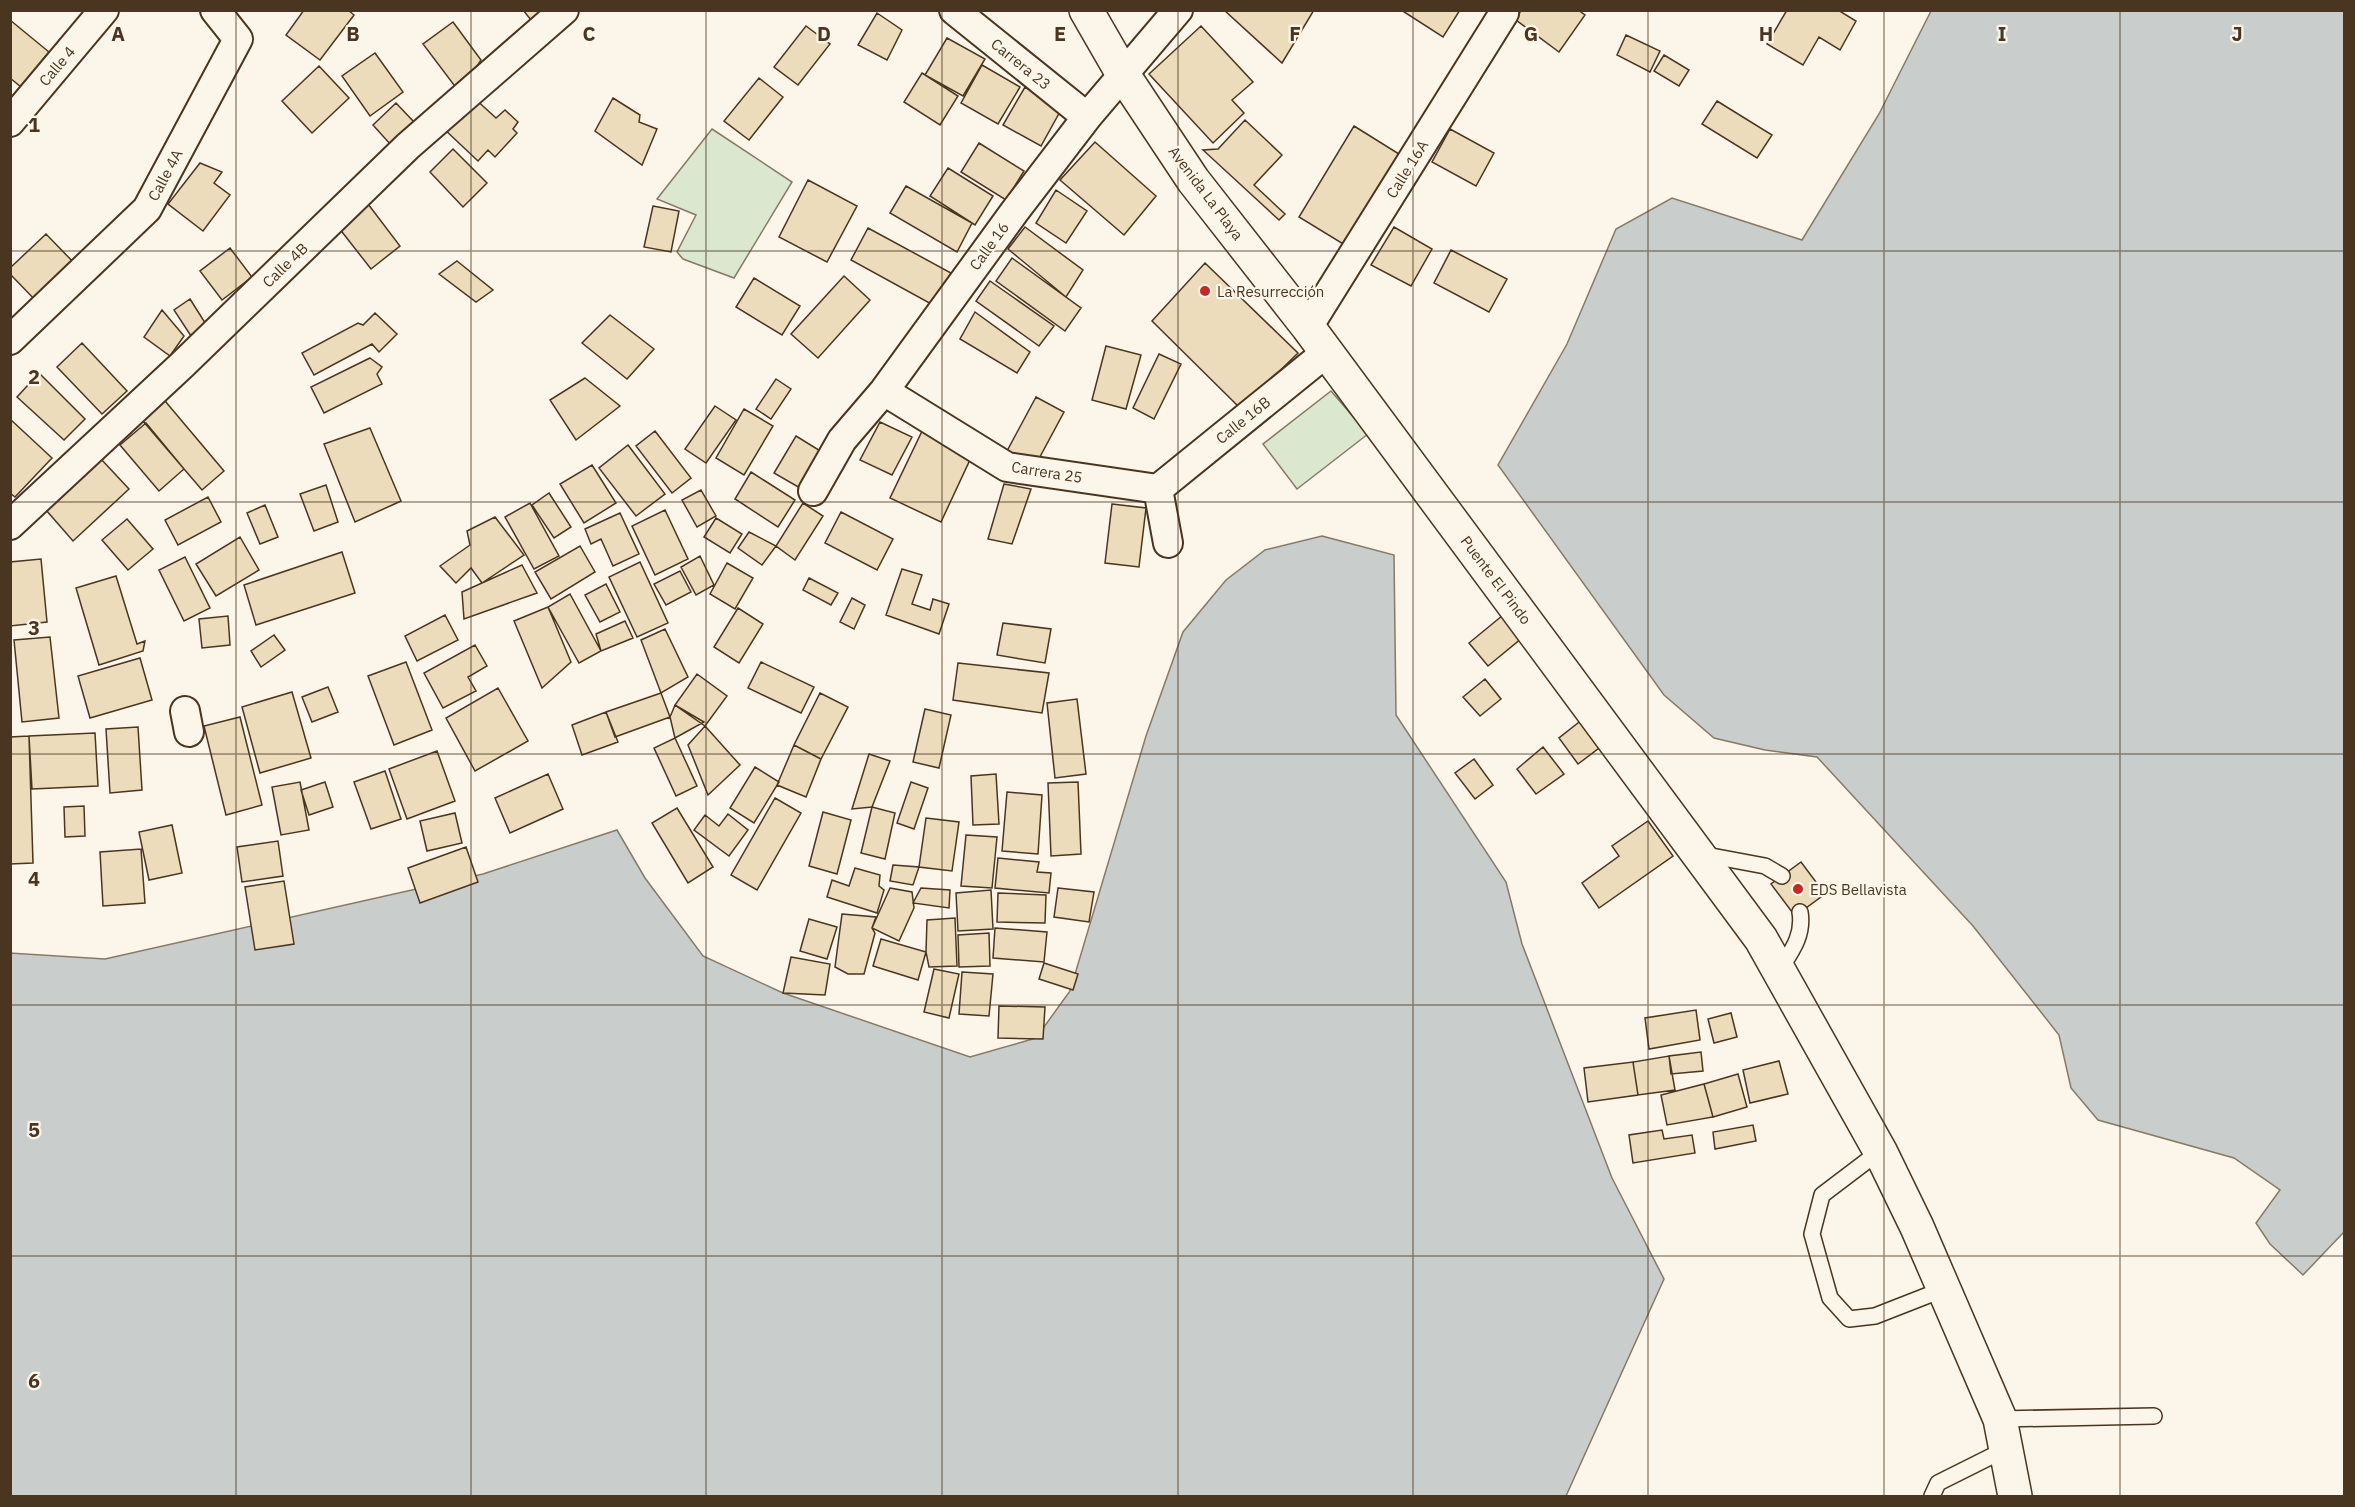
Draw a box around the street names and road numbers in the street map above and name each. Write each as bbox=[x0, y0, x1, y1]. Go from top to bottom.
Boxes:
street label: Carrera 23 bbox=[987, 34, 1055, 94]
street label: Calle 4 bbox=[35, 42, 79, 90]
street label: Calle 16A bbox=[1382, 136, 1432, 202]
street label: Avenida La Playa bbox=[1164, 142, 1248, 244]
street label: Calle 4A bbox=[144, 146, 187, 204]
street label: Calle 16 bbox=[965, 218, 1013, 274]
street label: Calle 4B bbox=[258, 239, 312, 291]
street label: Calle 16B bbox=[1212, 392, 1274, 448]
street label: Carrera 25 bbox=[1010, 457, 1084, 487]
street label: Puente El Pindo bbox=[1456, 532, 1536, 628]

